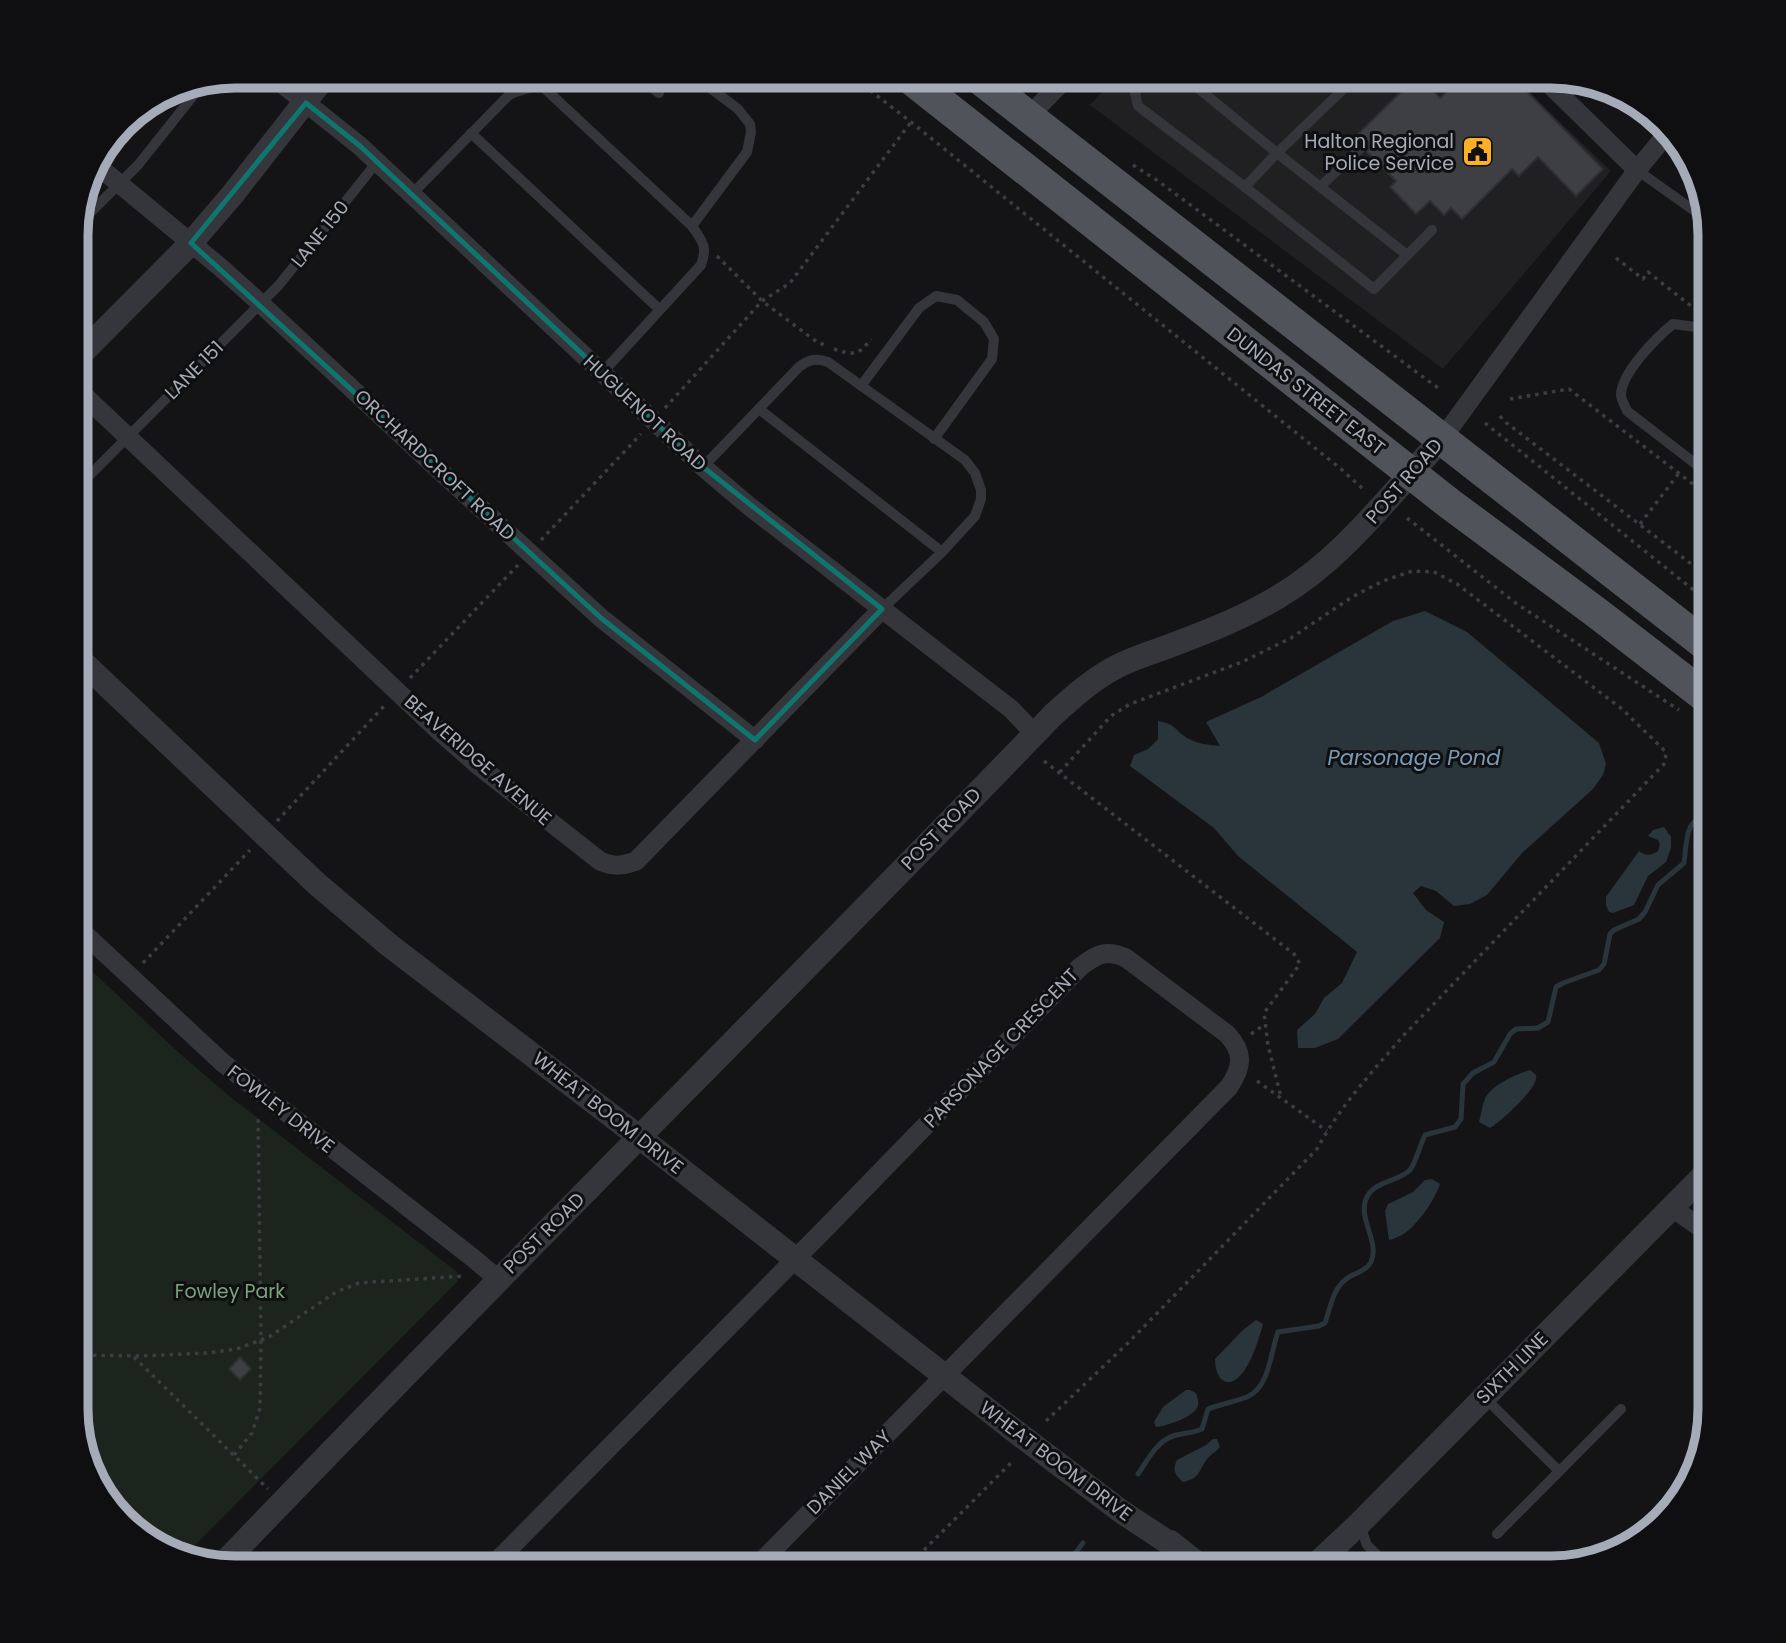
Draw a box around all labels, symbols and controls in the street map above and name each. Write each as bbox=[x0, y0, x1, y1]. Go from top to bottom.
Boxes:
place label: Halton Regional Police Service bbox=[1304, 128, 1454, 177]
public building icon: Halton Regional Police Service bbox=[1460, 135, 1494, 169]
street label: LANE 150 bbox=[285, 195, 355, 273]
street label: DUNDAS STREET EAST bbox=[1221, 321, 1391, 461]
street label: LANE 151 bbox=[159, 335, 229, 405]
street label: HUGUENOT ROAD bbox=[577, 349, 713, 477]
street label: ORCHARDCROFT ROAD bbox=[349, 383, 521, 547]
street label: POST ROAD bbox=[1359, 432, 1449, 530]
street label: BEAVERIDGE AVENUE bbox=[398, 688, 558, 832]
water label: Parsonage Pond bbox=[1328, 743, 1501, 772]
street label: POST ROAD bbox=[895, 782, 987, 876]
street label: PARSONAGE CRESCENT bbox=[918, 962, 1084, 1134]
street label: WHEAT BOOM DRIVE bbox=[527, 1045, 689, 1181]
street label: FOWLEY DRIVE bbox=[222, 1059, 340, 1159]
street label: POST ROAD bbox=[497, 1186, 591, 1280]
park label: Fowley Park bbox=[175, 1278, 285, 1305]
street label: SIXTH LINE bbox=[1470, 1326, 1554, 1410]
street label: WHEAT BOOM DRIVE bbox=[974, 1395, 1138, 1527]
street label: DANIEL WAY bbox=[801, 1424, 897, 1520]

